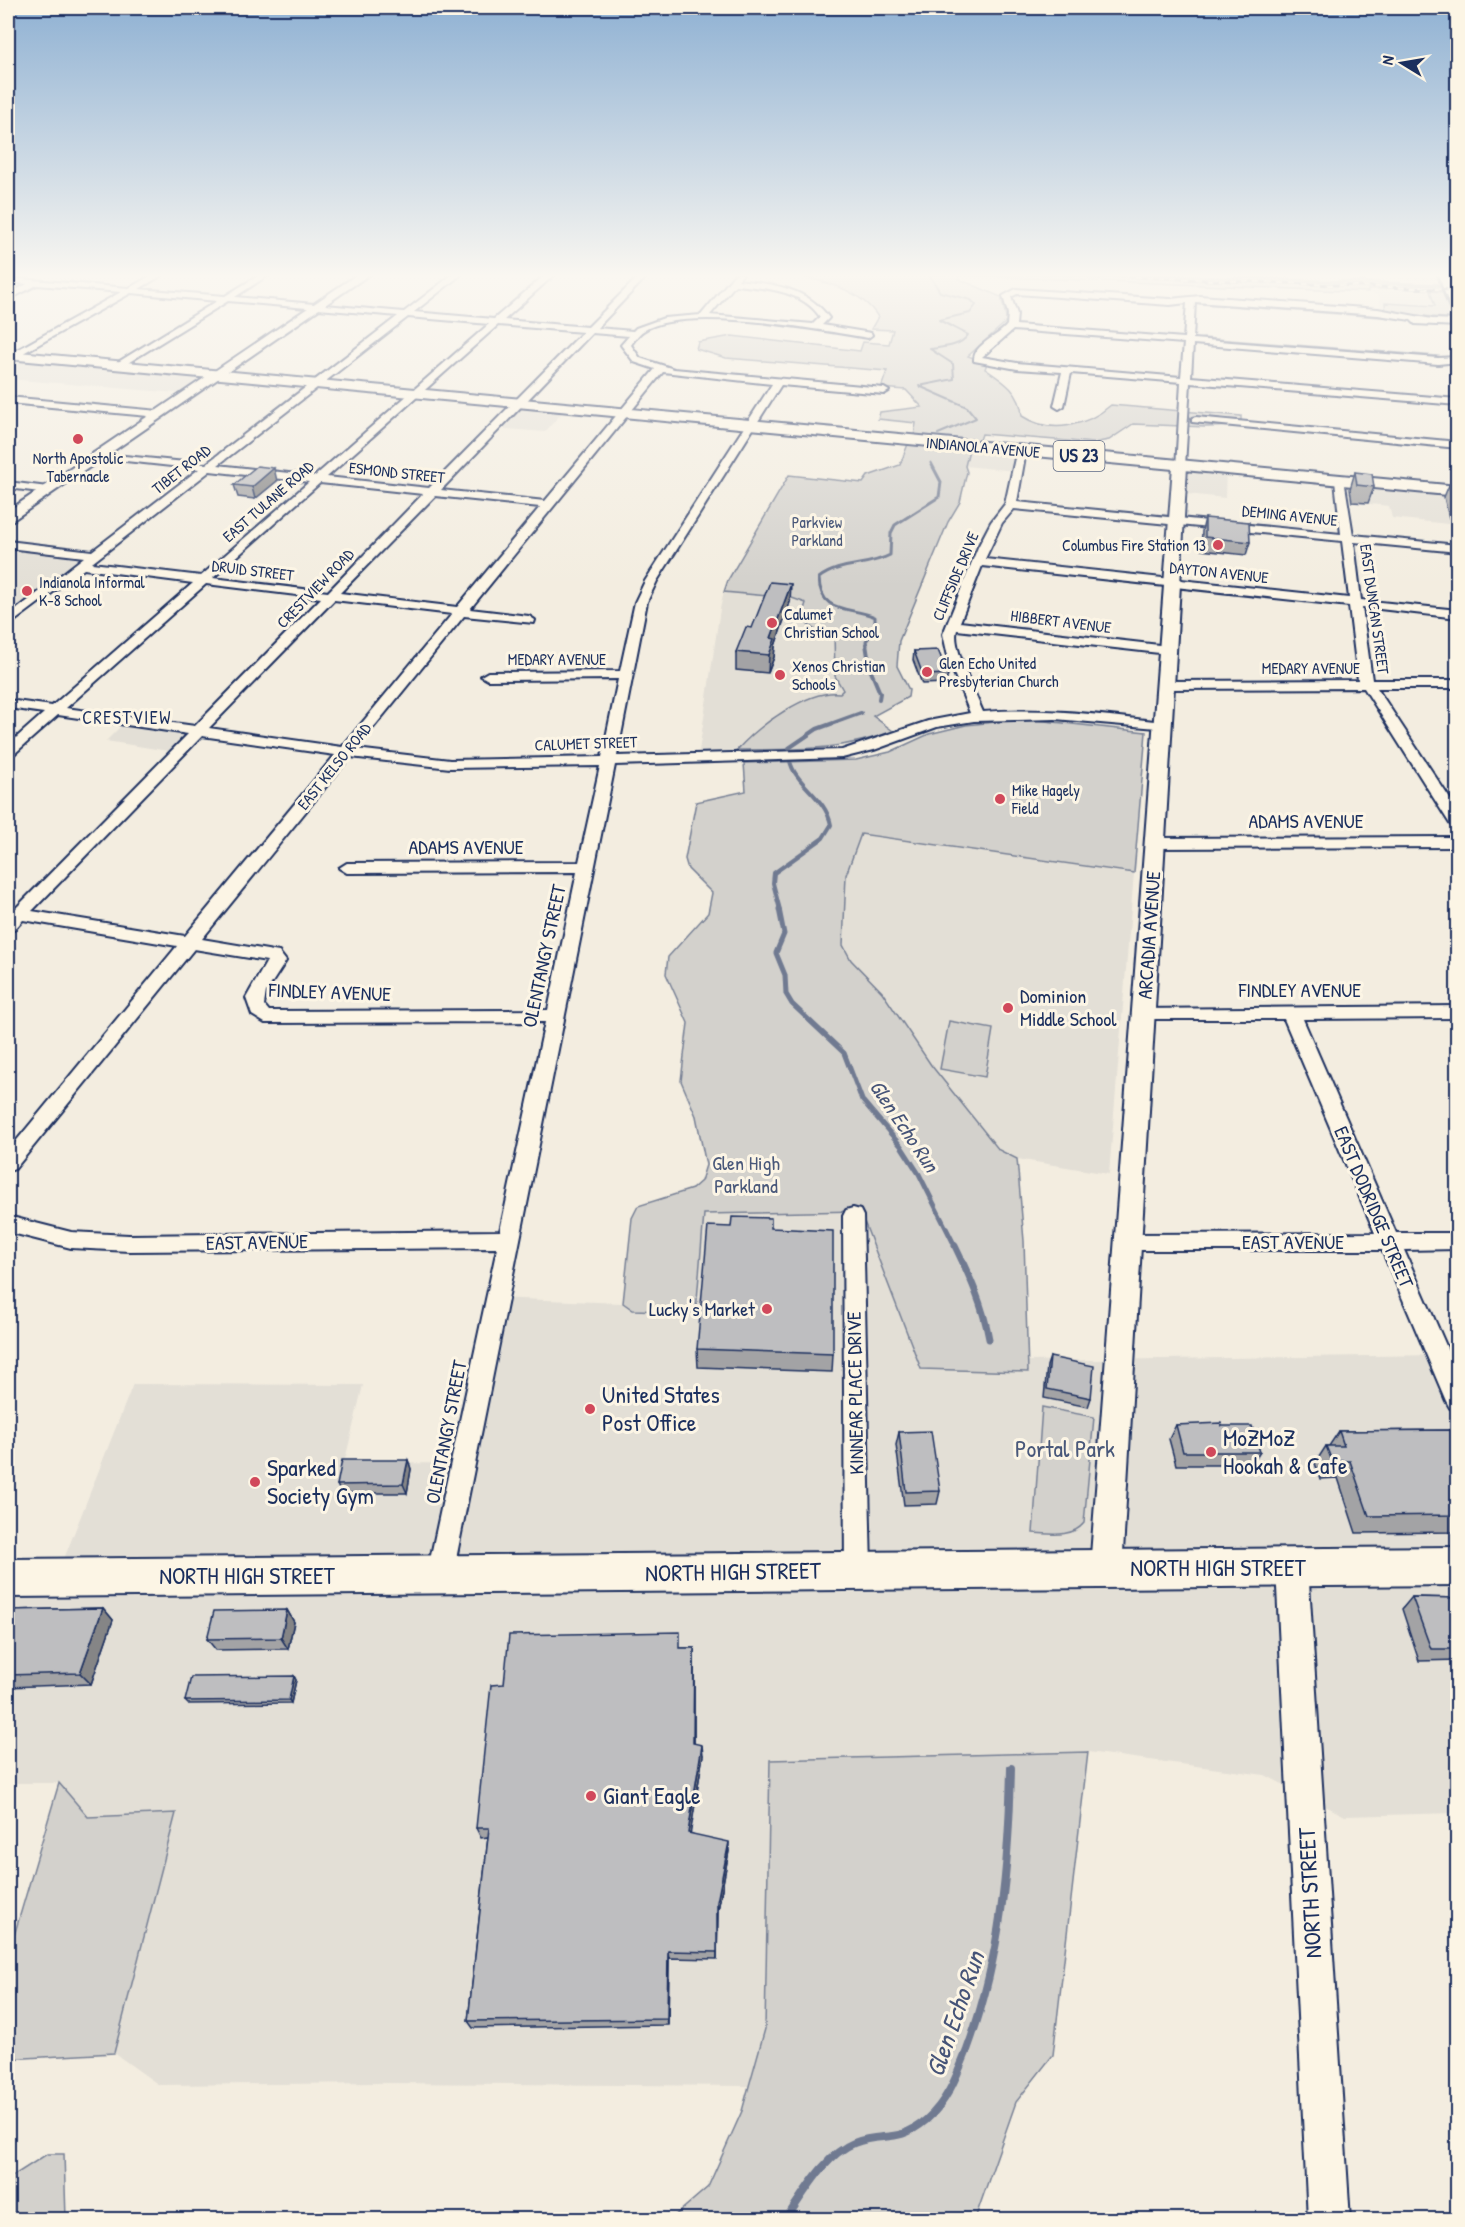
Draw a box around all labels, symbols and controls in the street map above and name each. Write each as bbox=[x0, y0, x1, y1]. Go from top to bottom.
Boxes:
north arrow bbox=[1372, 33, 1432, 93]
text: N bbox=[1376, 53, 1399, 66]
street label: INDIANOLA AVENUE bbox=[925, 431, 1041, 463]
marker: North Apostolic Tabernacle bbox=[71, 432, 85, 446]
street label: TIBET ROAD bbox=[147, 439, 215, 499]
road number: US 23 bbox=[1054, 441, 1104, 471]
place label: North Apostolic Tabernacle bbox=[33, 447, 124, 487]
street label: EAST TULANE ROAD bbox=[218, 455, 319, 547]
street label: ESMOND STREET bbox=[348, 456, 447, 488]
street label: DEMING AVENUE bbox=[1241, 499, 1339, 531]
park label: Parkview Parkland bbox=[792, 511, 842, 551]
street label: CLIFFSIDE DRIVE bbox=[926, 528, 984, 624]
place label: Columbus Fire Station 13 bbox=[1062, 534, 1206, 556]
marker: Columbus Fire Station 13 bbox=[1211, 538, 1225, 552]
street label: CRESTVIEW ROAD bbox=[271, 543, 359, 633]
street label: EAST DUNCAN STREET bbox=[1355, 543, 1395, 676]
street label: DRUID STREET bbox=[211, 554, 296, 586]
street label: DAYTON AVENUE bbox=[1168, 556, 1270, 588]
place label: Indianola Informal K-8 School bbox=[39, 571, 145, 611]
marker: Indianola Informal K-8 School bbox=[20, 584, 34, 598]
place label: Calumet Christian School bbox=[784, 603, 880, 643]
street label: HIBBERT AVENUE bbox=[1009, 604, 1113, 638]
marker: Calumet Christian School bbox=[765, 616, 779, 630]
street label: MEDARY AVENUE bbox=[508, 648, 606, 670]
place label: Glen Echo United Presbyterian Church bbox=[939, 652, 1059, 692]
place label: Xenos Christian Schools bbox=[792, 655, 886, 695]
street label: MEDARY AVENUE bbox=[1262, 657, 1360, 679]
marker: Glen Echo United Presbyterian Church bbox=[920, 665, 934, 679]
marker: Xenos Christian Schools bbox=[773, 668, 787, 682]
district label: CRESTVIEW bbox=[82, 705, 172, 730]
street label: EAST KELSO ROAD bbox=[292, 717, 376, 814]
street label: CALUMET STREET bbox=[534, 730, 638, 756]
place label: Mike Hagely Field bbox=[1011, 779, 1080, 819]
marker: Mike Hagely Field bbox=[993, 792, 1007, 806]
street label: ADAMS AVENUE bbox=[1248, 807, 1364, 834]
street label: ADAMS AVENUE bbox=[408, 833, 524, 860]
street label: ARCADIA AVENUE bbox=[1131, 870, 1166, 1000]
street label: OLENTANGY STREET bbox=[515, 881, 572, 1030]
street label: FINDLEY AVENUE bbox=[267, 976, 392, 1007]
street label: FINDLEY AVENUE bbox=[1238, 976, 1361, 1003]
place label: Dominion Middle School bbox=[1020, 982, 1117, 1032]
marker: Dominion Middle School bbox=[1001, 1001, 1015, 1015]
water label: Glen Echo Run bbox=[863, 1074, 947, 1179]
street label: EAST DODRIDGE STREET bbox=[1328, 1122, 1421, 1292]
park label: Glen High Parkland bbox=[712, 1149, 780, 1199]
street label: EAST AVENUE bbox=[206, 1227, 308, 1256]
street label: EAST AVENUE bbox=[1242, 1228, 1344, 1255]
place label: Lucky's Market bbox=[649, 1295, 756, 1322]
marker: Lucky's Market bbox=[760, 1302, 774, 1316]
street label: KINNEAR PLACE DRIVE bbox=[840, 1311, 869, 1475]
street label: OLENTANGY STREET bbox=[418, 1357, 473, 1506]
place label: United States Post Office bbox=[602, 1378, 720, 1438]
marker: United States Post Office bbox=[583, 1402, 597, 1416]
place label: MoZMoZ Hookah & Cafe bbox=[1223, 1421, 1348, 1481]
park label: Portal Park bbox=[1015, 1432, 1115, 1464]
marker: MoZMoZ Hookah & Cafe bbox=[1204, 1445, 1218, 1459]
place label: Sparked Society Gym bbox=[267, 1451, 374, 1511]
marker: Sparked Society Gym bbox=[248, 1475, 262, 1489]
street label: NORTH HIGH STREET bbox=[1130, 1551, 1307, 1583]
street label: NORTH HIGH STREET bbox=[645, 1553, 822, 1589]
street label: NORTH HIGH STREET bbox=[159, 1559, 336, 1591]
place label: Giant Eagle bbox=[603, 1779, 701, 1811]
marker: Giant Eagle bbox=[584, 1789, 598, 1803]
street label: NORTH STREET bbox=[1290, 1826, 1328, 1959]
water label: Glen Echo Run bbox=[917, 1944, 993, 2081]

